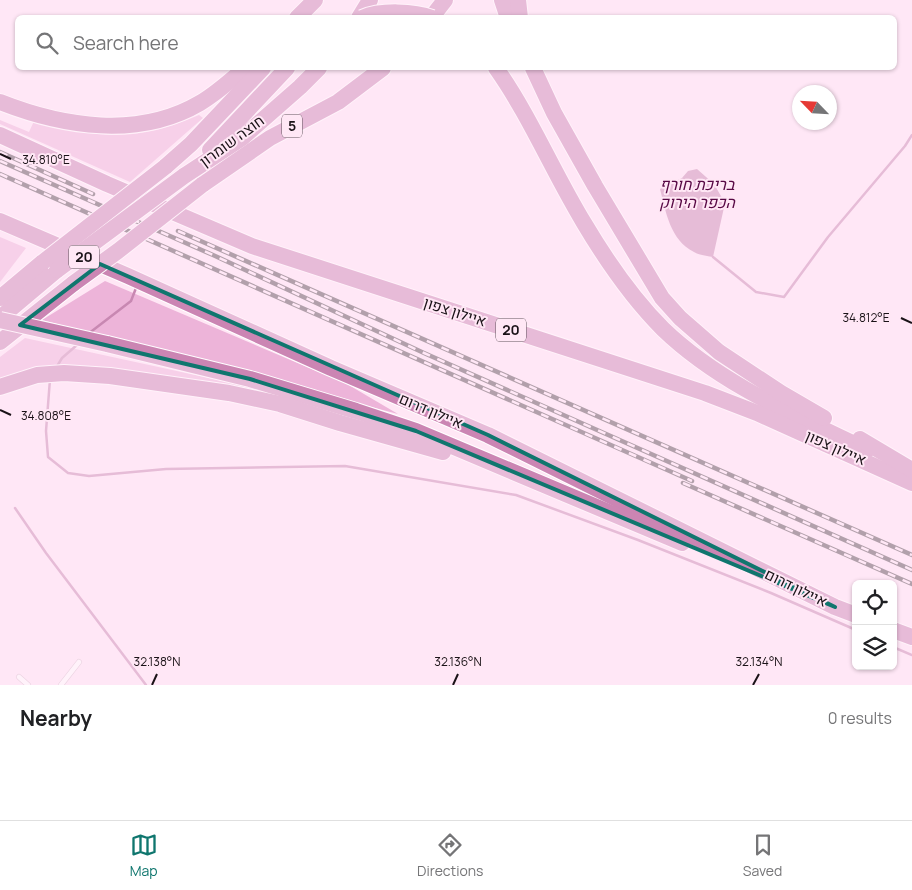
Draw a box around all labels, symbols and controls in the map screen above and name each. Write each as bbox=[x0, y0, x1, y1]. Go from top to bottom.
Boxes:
search box bbox=[15, 15, 897, 70]
icon: search bbox=[33, 29, 61, 57]
text: Search here bbox=[73, 30, 179, 56]
north arrow bbox=[792, 85, 837, 130]
street label: חוצה שומרון bbox=[195, 110, 268, 171]
road number: 5 bbox=[282, 114, 302, 138]
text: 34.810°E bbox=[22, 151, 70, 168]
water label: בריכת חורף הכפר הירוק bbox=[659, 173, 737, 213]
road number: 20 bbox=[69, 246, 99, 268]
street label: איילון צפון bbox=[421, 292, 489, 331]
text: 34.812°E bbox=[842, 309, 890, 326]
road number: 20 bbox=[496, 318, 526, 342]
street label: איילון דרום bbox=[396, 388, 466, 433]
text: 34.808°E bbox=[21, 407, 71, 424]
street label: איילון צפון bbox=[802, 425, 870, 470]
street label: איילון דרום bbox=[761, 563, 831, 612]
map controls bbox=[852, 580, 897, 670]
button: locate bbox=[852, 580, 897, 625]
button: layers bbox=[852, 625, 897, 670]
text: 32.138°N bbox=[134, 653, 180, 670]
text: 32.136°N bbox=[434, 653, 482, 670]
text: 32.134°N bbox=[735, 653, 783, 670]
text: Nearby bbox=[20, 704, 92, 732]
text: 0 results bbox=[828, 707, 892, 729]
tab: Map bbox=[130, 831, 158, 880]
tab: Directions bbox=[417, 831, 483, 880]
tab: Saved bbox=[743, 831, 782, 880]

